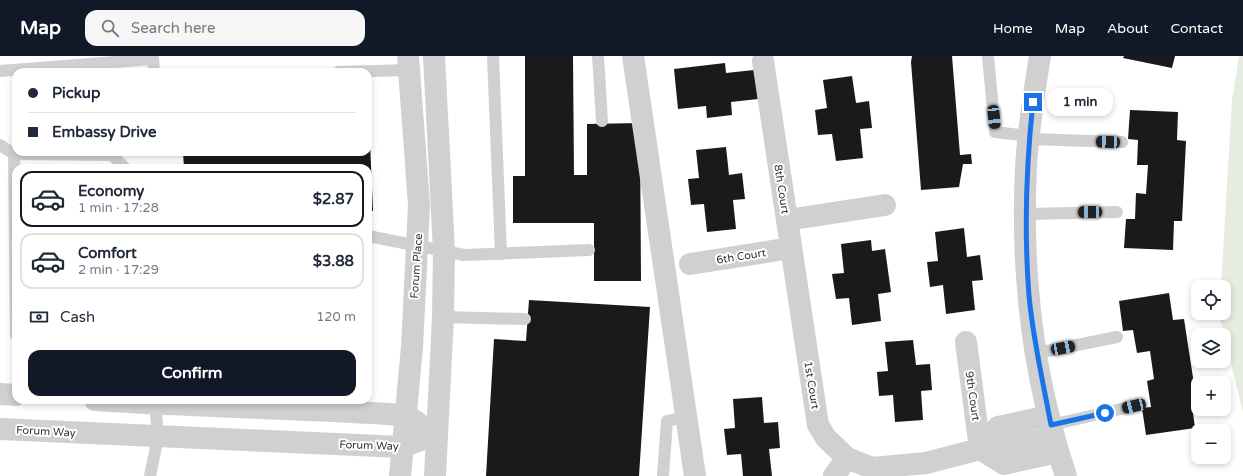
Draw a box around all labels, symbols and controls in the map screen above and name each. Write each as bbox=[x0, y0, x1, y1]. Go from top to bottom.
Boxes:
search box bbox=[85, 10, 365, 46]
text: Map bbox=[20, 17, 61, 39]
icon: search bbox=[99, 17, 121, 39]
text: Search here bbox=[131, 19, 215, 37]
text: Home bbox=[993, 20, 1033, 37]
text: Map bbox=[1055, 20, 1085, 37]
text: About bbox=[1107, 20, 1149, 37]
text: Contact bbox=[1171, 20, 1223, 37]
text: Pickup bbox=[52, 84, 100, 102]
callout: 1 min bbox=[1047, 88, 1113, 116]
route end bbox=[1024, 93, 1042, 111]
text: 1 min bbox=[1063, 94, 1097, 110]
car bbox=[987, 104, 1001, 130]
text: Embassy Drive bbox=[52, 123, 156, 141]
car bbox=[1096, 136, 1120, 148]
street label: 8th Court bbox=[771, 163, 792, 215]
icon: car bbox=[30, 181, 66, 217]
text: Economy bbox=[78, 182, 144, 200]
text: $2.87 bbox=[313, 190, 354, 208]
text: 1 min · 17:28 bbox=[78, 200, 159, 216]
car bbox=[1078, 206, 1102, 218]
street label: Forum Place bbox=[408, 233, 425, 299]
icon: car bbox=[30, 243, 66, 279]
text: Comfort bbox=[78, 244, 137, 262]
street label: 6th Court bbox=[715, 246, 767, 267]
text: $3.88 bbox=[313, 252, 354, 270]
text: 2 min · 17:29 bbox=[78, 262, 159, 278]
map controls bbox=[1191, 280, 1231, 464]
button: locate bbox=[1191, 280, 1231, 320]
icon: cash bbox=[28, 306, 50, 328]
text: Cash bbox=[60, 308, 95, 326]
text: 120 m bbox=[316, 309, 356, 325]
button: layers bbox=[1191, 328, 1231, 368]
car bbox=[1050, 340, 1076, 356]
button: Confirm bbox=[28, 350, 356, 396]
street label: 1st Court bbox=[801, 360, 822, 410]
street label: 9th Court bbox=[963, 370, 982, 422]
button: + bbox=[1191, 376, 1231, 416]
car bbox=[1121, 397, 1147, 415]
route start bbox=[1096, 404, 1114, 422]
street label: Forum Way bbox=[16, 423, 76, 440]
button: − bbox=[1191, 424, 1231, 464]
street label: Forum Way bbox=[339, 438, 399, 453]

